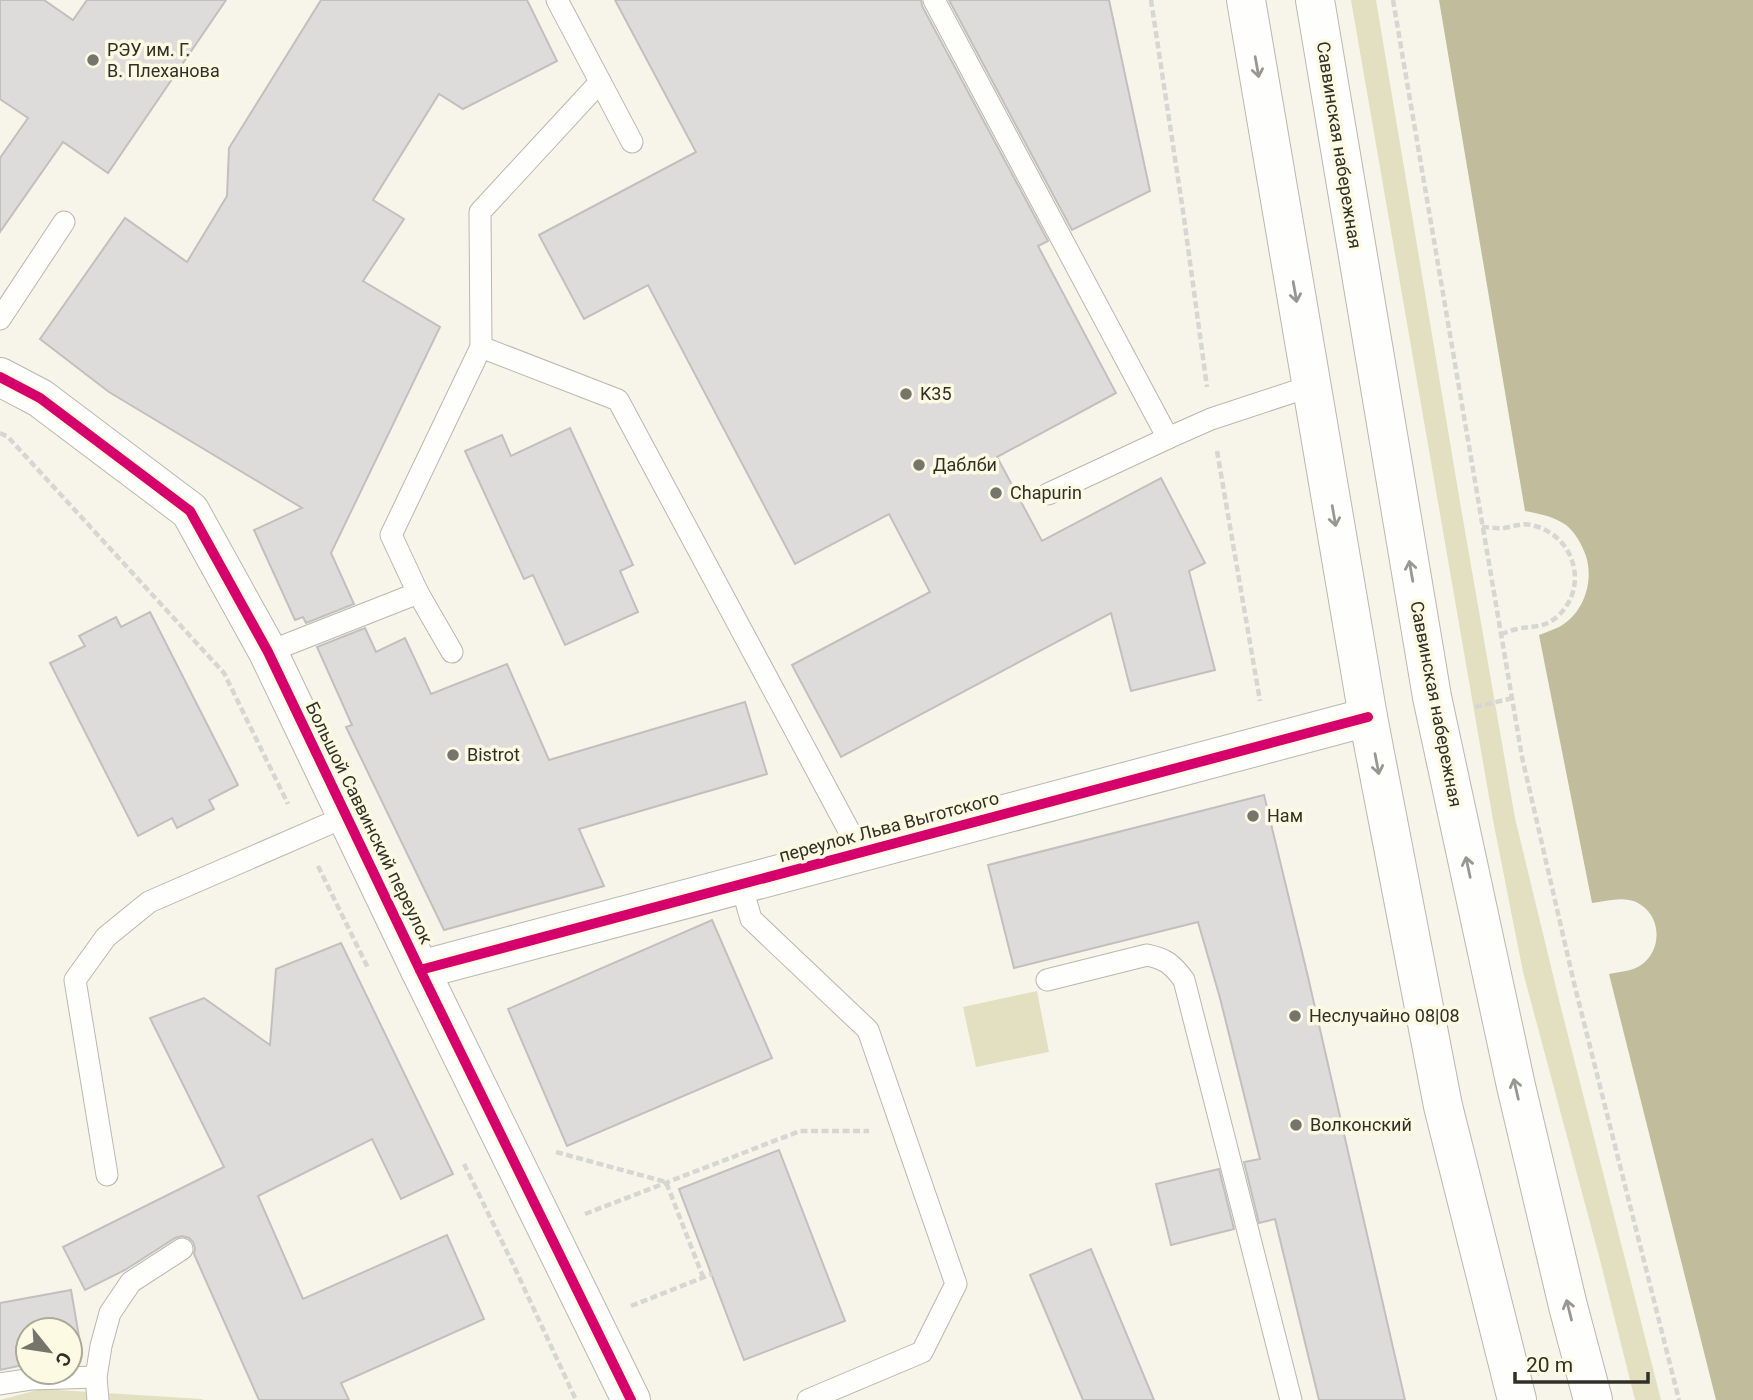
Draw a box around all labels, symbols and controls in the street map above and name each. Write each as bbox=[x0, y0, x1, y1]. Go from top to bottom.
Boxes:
place label: РЭУ им. Г. В. Плеханова bbox=[107, 39, 220, 81]
street label: Саввинская набережная bbox=[1313, 40, 1366, 250]
marker: РЭУ им. Г. В. Плеханова bbox=[85, 52, 101, 68]
one-way arrow bbox=[1251, 55, 1264, 78]
one-way arrow bbox=[1289, 280, 1302, 302]
place label: K35 bbox=[920, 383, 952, 404]
marker: K35 bbox=[898, 386, 914, 402]
place label: Даблби bbox=[933, 454, 997, 475]
marker: Даблби bbox=[911, 457, 927, 473]
place label: Chapurin bbox=[1010, 482, 1082, 503]
marker: Chapurin bbox=[988, 485, 1004, 501]
one-way arrow bbox=[1328, 504, 1341, 527]
one-way arrow bbox=[1404, 560, 1417, 583]
street label: Саввинская набережная bbox=[1406, 599, 1467, 809]
street label: Большой Саввинский переулок bbox=[302, 698, 437, 947]
place label: Bistrot bbox=[467, 744, 520, 765]
marker: Bistrot bbox=[445, 747, 461, 763]
one-way arrow bbox=[1371, 752, 1384, 775]
street label: переулок Льва Выготского bbox=[776, 787, 1001, 866]
place label: Нам bbox=[1267, 805, 1303, 826]
marker: Нам bbox=[1245, 808, 1261, 824]
one-way arrow bbox=[1461, 856, 1475, 879]
place label: Неслучайно 08|08 bbox=[1309, 1005, 1460, 1026]
marker: Неслучайно 08|08 bbox=[1287, 1008, 1303, 1024]
one-way arrow bbox=[1509, 1078, 1523, 1101]
place label: Волконский bbox=[1310, 1114, 1412, 1135]
marker: Волконский bbox=[1288, 1117, 1304, 1133]
one-way arrow bbox=[1562, 1299, 1575, 1322]
north arrow bbox=[14, 1316, 84, 1386]
scale bar bbox=[1515, 1340, 1648, 1384]
text: С bbox=[50, 1348, 76, 1370]
text: 20 m bbox=[1526, 1353, 1573, 1377]

